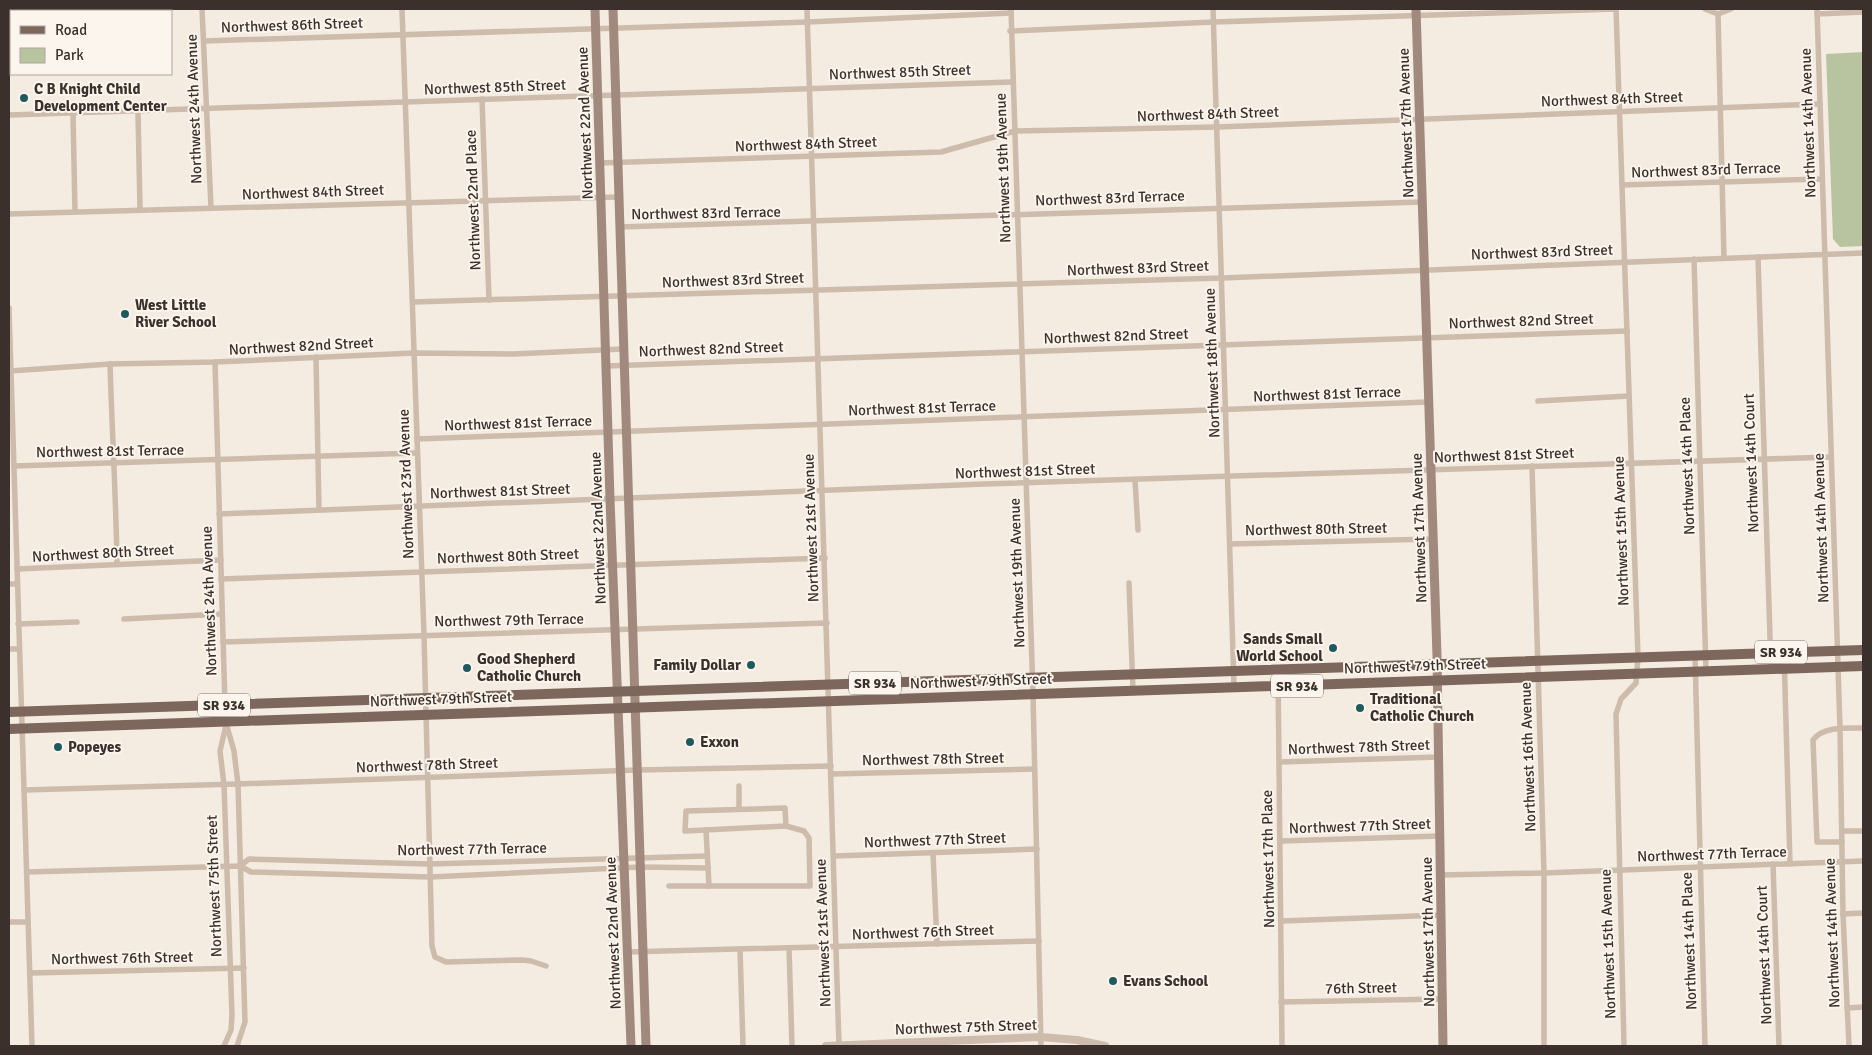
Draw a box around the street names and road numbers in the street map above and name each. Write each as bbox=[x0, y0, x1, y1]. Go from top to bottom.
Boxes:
street label: Northwest 86th Street bbox=[221, 14, 363, 36]
street label: Northwest 24th Avenue bbox=[182, 34, 206, 184]
street label: Northwest 22nd Avenue bbox=[573, 46, 597, 200]
street label: Northwest 17th Avenue bbox=[1394, 48, 1418, 198]
street label: Northwest 14th Avenue bbox=[1796, 48, 1820, 198]
street label: Northwest 85th Street bbox=[829, 61, 971, 83]
street label: Northwest 85th Street bbox=[424, 76, 566, 98]
street label: Northwest 84th Street bbox=[1541, 88, 1683, 110]
street label: Northwest 19th Avenue bbox=[991, 93, 1015, 243]
street label: Northwest 84th Street bbox=[1137, 103, 1279, 125]
street label: Northwest 22nd Place bbox=[462, 129, 484, 271]
street label: Northwest 84th Street bbox=[735, 133, 877, 155]
street label: Northwest 83rd Terrace bbox=[1631, 158, 1781, 182]
street label: Northwest 84th Street bbox=[242, 181, 384, 203]
street label: Northwest 83rd Terrace bbox=[1035, 186, 1185, 210]
street label: Northwest 83rd Terrace bbox=[631, 203, 781, 223]
street label: Northwest 83rd Street bbox=[1471, 241, 1613, 263]
street label: Northwest 83rd Street bbox=[1067, 257, 1209, 279]
street label: Northwest 83rd Street bbox=[662, 269, 804, 291]
street label: Northwest 18th Avenue bbox=[1200, 288, 1224, 438]
street label: Northwest 82nd Street bbox=[1448, 309, 1594, 333]
street label: Northwest 82nd Street bbox=[1043, 324, 1189, 348]
street label: Northwest 82nd Street bbox=[228, 333, 374, 359]
street label: Northwest 82nd Street bbox=[638, 337, 784, 361]
street label: Northwest 81st Terrace bbox=[1253, 382, 1401, 406]
street label: Northwest 14th Court bbox=[1740, 393, 1762, 533]
street label: Northwest 81st Terrace bbox=[848, 396, 996, 420]
street label: Northwest 14th Place bbox=[1676, 397, 1698, 535]
street label: Northwest 23rd Avenue bbox=[394, 409, 418, 559]
street label: Northwest 81st Terrace bbox=[444, 411, 592, 435]
street label: Northwest 81st Terrace bbox=[36, 441, 184, 461]
street label: Northwest 81st Street bbox=[1433, 444, 1575, 466]
street label: Northwest 22nd Avenue bbox=[586, 451, 610, 605]
street label: Northwest 21st Avenue bbox=[799, 453, 823, 603]
street label: Northwest 17th Avenue bbox=[1407, 453, 1431, 603]
street label: Northwest 14th Avenue bbox=[1809, 453, 1833, 603]
street label: Northwest 15th Avenue bbox=[1609, 456, 1633, 606]
street label: Northwest 81st Street bbox=[954, 460, 1096, 482]
street label: Northwest 81st Street bbox=[429, 480, 571, 502]
street label: Northwest 19th Avenue bbox=[1005, 498, 1029, 648]
street label: Northwest 80th Street bbox=[1245, 519, 1387, 539]
street label: Northwest 24th Avenue bbox=[197, 526, 221, 676]
street label: Northwest 80th Street bbox=[31, 540, 175, 566]
street label: Northwest 80th Street bbox=[437, 545, 579, 567]
street label: Northwest 79th Terrace bbox=[434, 610, 584, 630]
road number: SR 934 bbox=[1755, 640, 1807, 664]
street label: Northwest 79th Street bbox=[1344, 655, 1486, 677]
street label: Northwest 79th Street bbox=[910, 670, 1052, 692]
road number: SR 934 bbox=[849, 671, 901, 694]
road number: SR 934 bbox=[1271, 674, 1323, 698]
street label: Northwest 16th Avenue bbox=[1516, 682, 1540, 832]
street label: Northwest 79th Street bbox=[370, 688, 512, 710]
road number: SR 934 bbox=[198, 694, 250, 716]
street label: Northwest 78th Street bbox=[1288, 736, 1430, 758]
street label: Northwest 78th Street bbox=[862, 749, 1004, 769]
street label: Northwest 78th Street bbox=[356, 754, 498, 776]
street label: Northwest 17th Place bbox=[1258, 790, 1278, 928]
street label: Northwest 75th Street bbox=[203, 815, 225, 957]
street label: Northwest 77th Street bbox=[1289, 815, 1431, 837]
street label: Northwest 77th Street bbox=[864, 829, 1006, 851]
street label: Northwest 77th Terrace bbox=[397, 839, 547, 859]
street label: Northwest 77th Terrace bbox=[1637, 842, 1787, 866]
street label: Northwest 22nd Avenue bbox=[601, 856, 625, 1010]
street label: Northwest 17th Avenue bbox=[1418, 857, 1438, 1007]
street label: Northwest 21st Avenue bbox=[811, 858, 835, 1008]
street label: Northwest 14th Avenue bbox=[1820, 858, 1844, 1008]
street label: Northwest 15th Avenue bbox=[1596, 869, 1620, 1019]
street label: Northwest 14th Place bbox=[1678, 872, 1700, 1010]
street label: Northwest 14th Court bbox=[1753, 885, 1775, 1025]
street label: Northwest 76th Street bbox=[852, 921, 994, 943]
street label: Northwest 76th Street bbox=[51, 948, 193, 968]
street label: 76th Street bbox=[1325, 978, 1397, 998]
street label: Northwest 75th Street bbox=[895, 1016, 1037, 1038]

